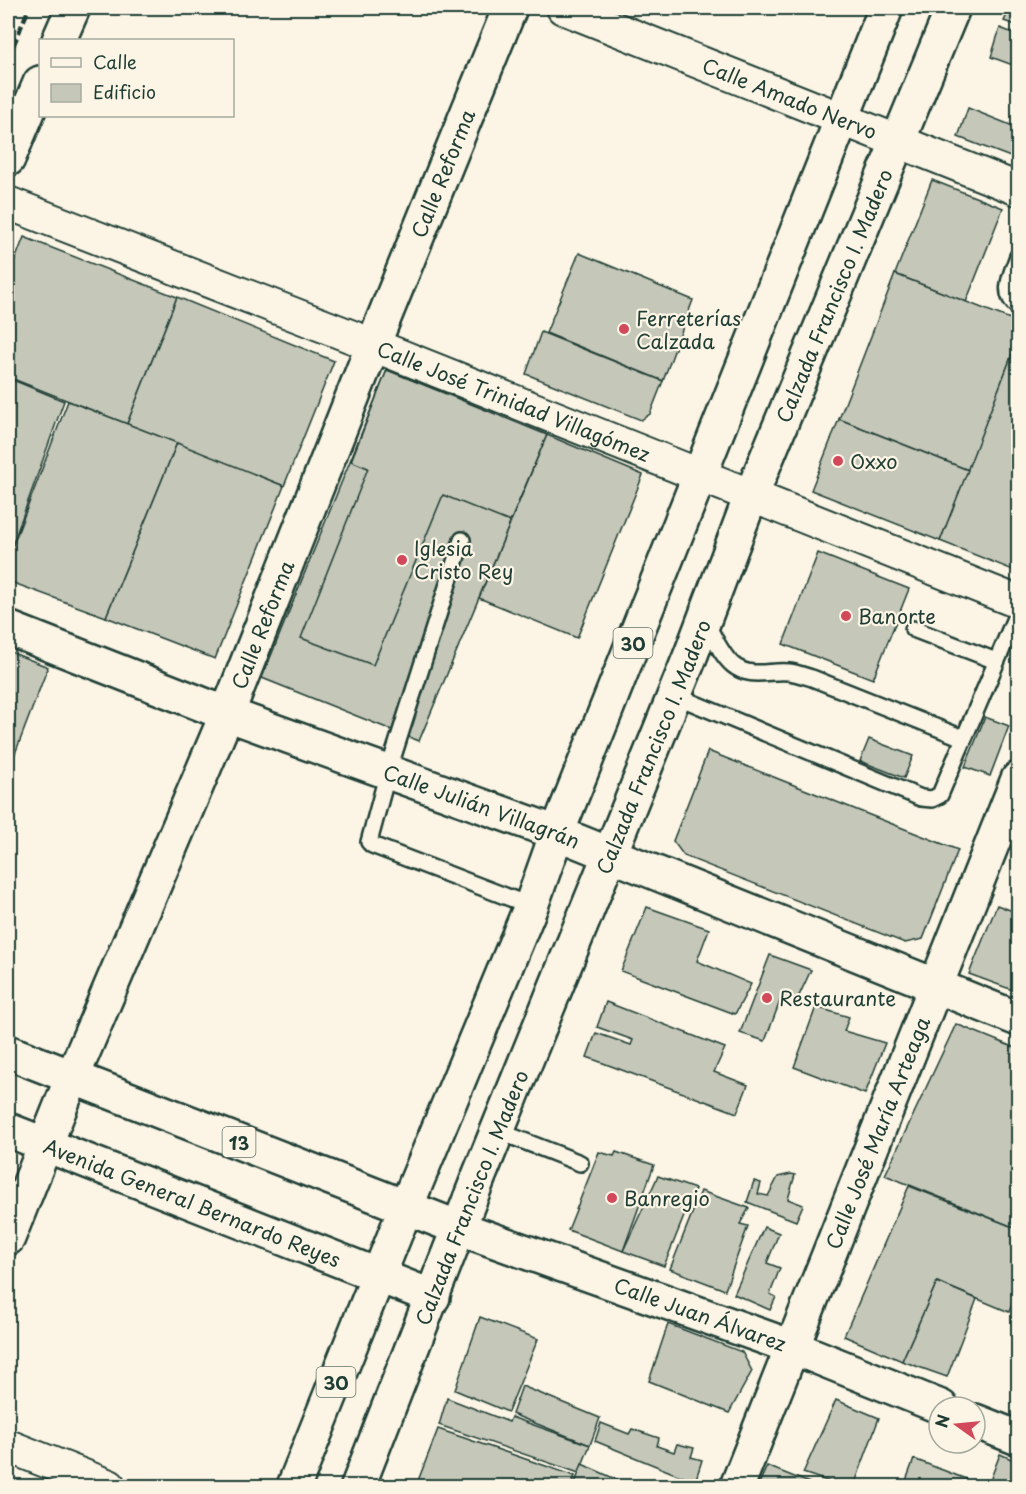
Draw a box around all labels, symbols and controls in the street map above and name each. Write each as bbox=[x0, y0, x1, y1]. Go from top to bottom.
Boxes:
legend bbox=[39, 39, 234, 117]
text: Calle bbox=[93, 48, 137, 75]
street label: Calle Amado Nervo bbox=[698, 50, 881, 146]
text: Edificio bbox=[93, 78, 156, 105]
street label: Calle Reforma bbox=[403, 104, 482, 242]
street label: Calzada Francisco I. Madero bbox=[768, 164, 900, 427]
place label: Ferreterías Calzada bbox=[636, 303, 741, 356]
marker: Ferreterías Calzada bbox=[617, 322, 631, 336]
street label: Calle José Trinidad Villagómez bbox=[373, 333, 655, 469]
place label: Oxxo bbox=[850, 446, 898, 476]
marker: Oxxo bbox=[831, 454, 845, 468]
place label: Iglesia Cristo Rey bbox=[414, 533, 513, 586]
marker: Iglesia Cristo Rey bbox=[395, 553, 409, 567]
street label: Calle Reforma bbox=[223, 555, 301, 694]
place label: Banorte bbox=[858, 601, 936, 631]
marker: Banorte bbox=[839, 609, 853, 623]
street label: Calzada Francisco I. Madero bbox=[588, 615, 718, 879]
road number: 30 bbox=[614, 628, 652, 658]
street label: Calle Julián Villagrán bbox=[379, 757, 584, 856]
place label: Restaurante bbox=[779, 983, 896, 1013]
marker: Restaurante bbox=[760, 991, 774, 1005]
street label: Calle José María Arteaga bbox=[818, 1012, 937, 1254]
street label: Calzada Francisco I. Madero bbox=[407, 1065, 536, 1329]
road number: 13 bbox=[222, 1127, 256, 1157]
street label: Avenida General Bernardo Reyes bbox=[39, 1131, 345, 1274]
place label: Banregio bbox=[624, 1183, 710, 1213]
marker: Banregio bbox=[605, 1191, 619, 1205]
street label: Calle Juan Álvarez bbox=[610, 1270, 790, 1359]
road number: 30 bbox=[316, 1367, 356, 1397]
north arrow bbox=[927, 1395, 987, 1455]
text: N bbox=[928, 1412, 955, 1430]

